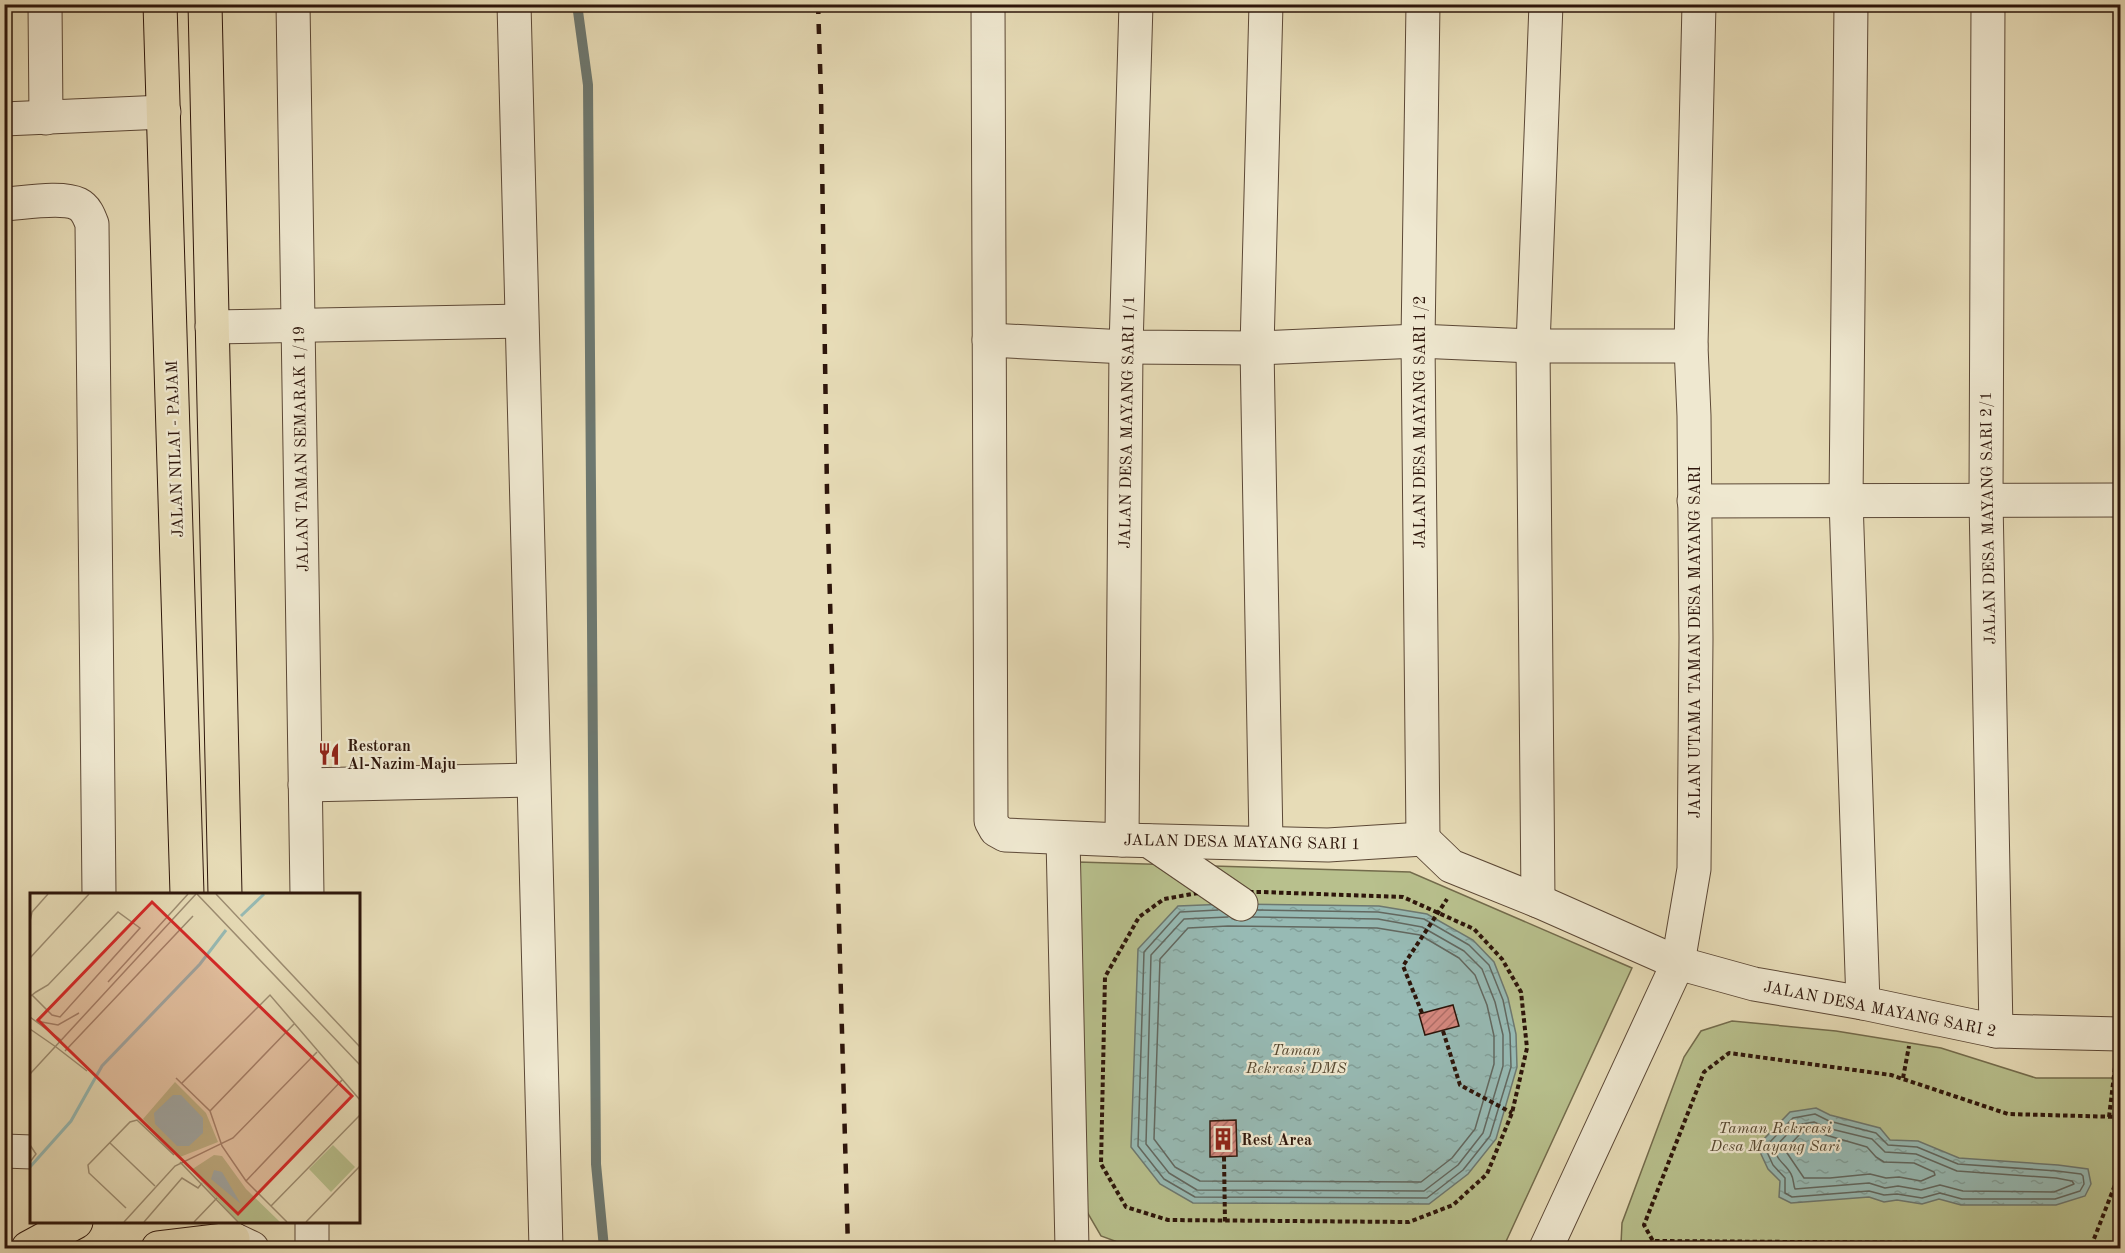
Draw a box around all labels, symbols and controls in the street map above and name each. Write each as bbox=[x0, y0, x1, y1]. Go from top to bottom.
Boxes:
street label: JALAN DESA MAYANG SARI 1/1 bbox=[1118, 295, 1138, 549]
street label: JALAN DESA MAYANG SARI 1/2 bbox=[1413, 295, 1429, 549]
street label: JALAN TAMAN SEMARAK 1/19 bbox=[292, 326, 312, 572]
street label: JALAN NILAI - PAJAM bbox=[165, 360, 187, 538]
street label: JALAN DESA MAYANG SARI 2/1 bbox=[1979, 391, 1999, 645]
street label: JALAN UTAMA TAMAN DESA MAYANG SARI bbox=[1688, 466, 1704, 818]
place label: Restoran Al-Nazim Maju bbox=[347, 739, 456, 773]
restaurant icon: Restoran Al-Nazim Maju bbox=[316, 741, 342, 767]
street label: JALAN DESA MAYANG SARI 1 bbox=[1123, 833, 1360, 853]
inset map bbox=[30, 893, 360, 1223]
street label: JALAN DESA MAYANG SARI 2 bbox=[1762, 980, 1997, 1040]
park label: Taman Rekreasi DMS bbox=[1245, 1043, 1347, 1077]
park label: Taman Rekreasi Desa Mayang Sari bbox=[1709, 1121, 1841, 1155]
building icon: Rest Area bbox=[1210, 1126, 1236, 1152]
place label: Rest Area bbox=[1241, 1133, 1312, 1149]

